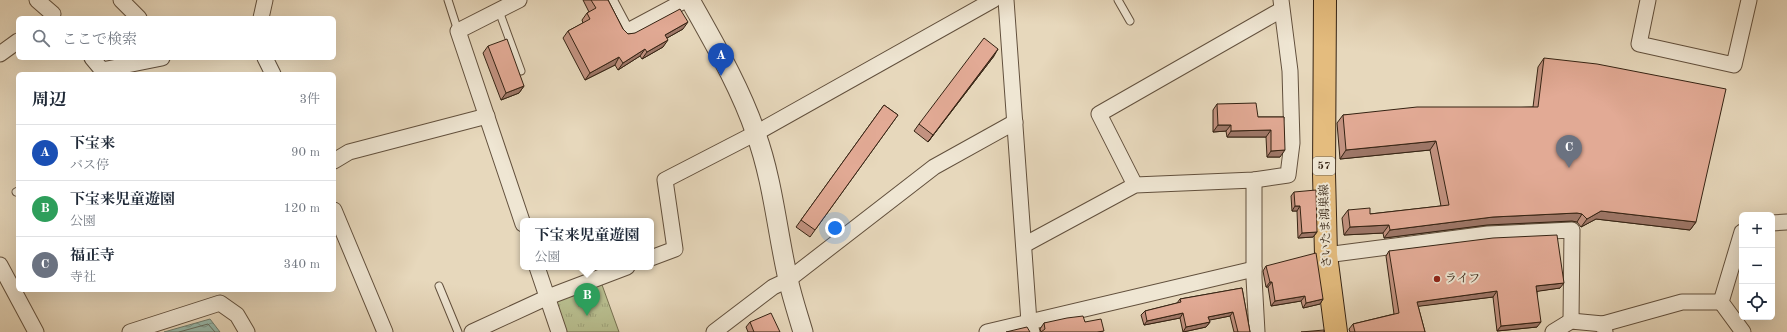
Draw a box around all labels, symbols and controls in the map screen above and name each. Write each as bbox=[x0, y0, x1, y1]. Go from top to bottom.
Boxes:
search box bbox=[16, 16, 336, 60]
icon: search bbox=[30, 27, 52, 49]
text: ここで検索 bbox=[62, 33, 137, 48]
pin: A bbox=[708, 43, 734, 76]
text: 周辺 bbox=[32, 92, 66, 109]
text: 3件 bbox=[299, 93, 320, 106]
pin: C bbox=[1556, 135, 1582, 168]
text: 下宝来 bbox=[70, 137, 115, 152]
text: A bbox=[40, 146, 50, 159]
text: 90 m bbox=[291, 146, 320, 159]
road number: 57 bbox=[1313, 157, 1335, 175]
text: バス停 bbox=[70, 159, 109, 172]
street label: さいたま鴻巣線 bbox=[1317, 184, 1333, 268]
text: 下宝来児童遊園 bbox=[70, 193, 175, 208]
text: B bbox=[40, 202, 50, 215]
text: 120 m bbox=[283, 202, 320, 215]
map controls bbox=[1739, 212, 1775, 320]
button: + bbox=[1739, 212, 1775, 248]
text: 公園 bbox=[70, 215, 96, 228]
popup bbox=[520, 218, 654, 270]
your location bbox=[825, 218, 845, 238]
text: 下宝来児童遊園 bbox=[534, 229, 640, 244]
button: − bbox=[1739, 248, 1775, 284]
text: 福正寺 bbox=[70, 249, 115, 264]
text: 公園 bbox=[534, 251, 561, 264]
text: C bbox=[41, 258, 49, 271]
text: 340 m bbox=[283, 258, 320, 271]
text: 寺社 bbox=[70, 271, 96, 284]
place label: ライフ bbox=[1445, 272, 1480, 285]
marker: ライフ bbox=[1432, 274, 1442, 284]
pin: B bbox=[574, 283, 600, 316]
button: locate bbox=[1739, 284, 1775, 320]

